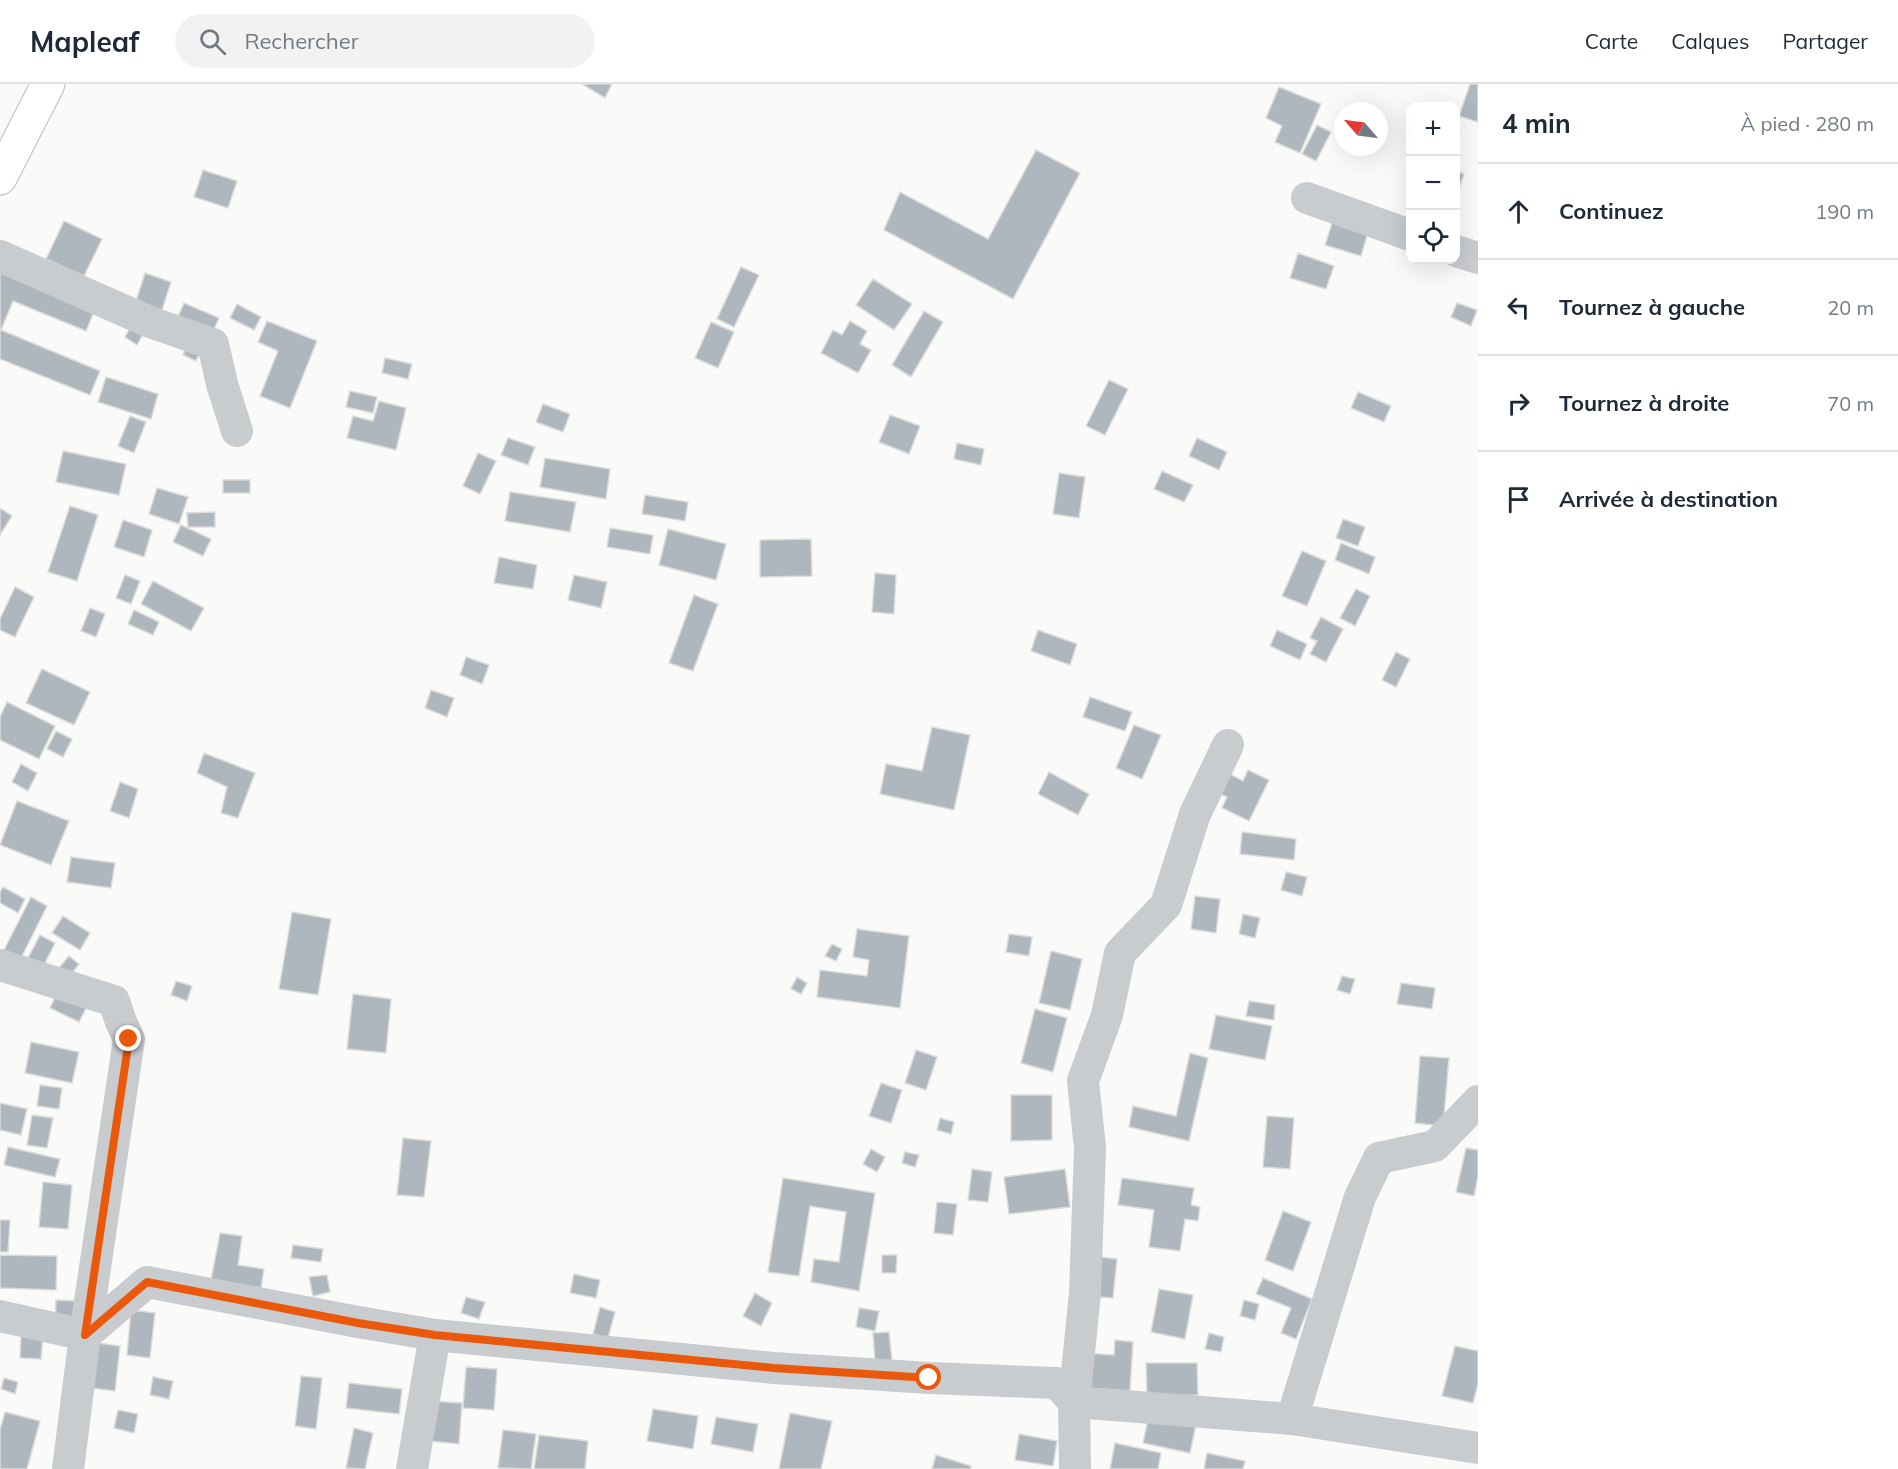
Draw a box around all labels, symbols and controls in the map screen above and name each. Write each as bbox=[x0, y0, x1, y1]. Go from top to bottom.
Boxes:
search box bbox=[175, 14, 595, 68]
text: Mapleaf bbox=[30, 24, 139, 59]
icon: search bbox=[196, 25, 229, 58]
text: Rechercher bbox=[244, 27, 359, 55]
text: Carte bbox=[1585, 28, 1638, 54]
text: Calques bbox=[1671, 28, 1749, 54]
text: Partager bbox=[1782, 28, 1868, 54]
north arrow bbox=[1334, 102, 1388, 156]
map controls bbox=[1406, 102, 1460, 264]
button: + bbox=[1406, 102, 1460, 156]
text: 4 min bbox=[1502, 107, 1571, 140]
text: À pied · 280 m bbox=[1741, 111, 1874, 136]
button: − bbox=[1406, 156, 1460, 210]
icon: ahead bbox=[1502, 195, 1535, 228]
text: Continuez bbox=[1559, 197, 1664, 225]
text: 190 m bbox=[1815, 199, 1874, 224]
button: locate bbox=[1406, 210, 1460, 264]
icon: left bbox=[1502, 291, 1535, 324]
text: Tournez à gauche bbox=[1559, 293, 1745, 321]
text: 20 m bbox=[1827, 295, 1874, 320]
icon: right bbox=[1502, 387, 1535, 420]
text: Tournez à droite bbox=[1559, 389, 1729, 417]
text: 70 m bbox=[1827, 391, 1874, 416]
icon: arrive bbox=[1502, 483, 1535, 516]
text: Arrivée à destination bbox=[1559, 485, 1778, 513]
route end bbox=[115, 1025, 141, 1051]
route start bbox=[915, 1364, 941, 1390]

